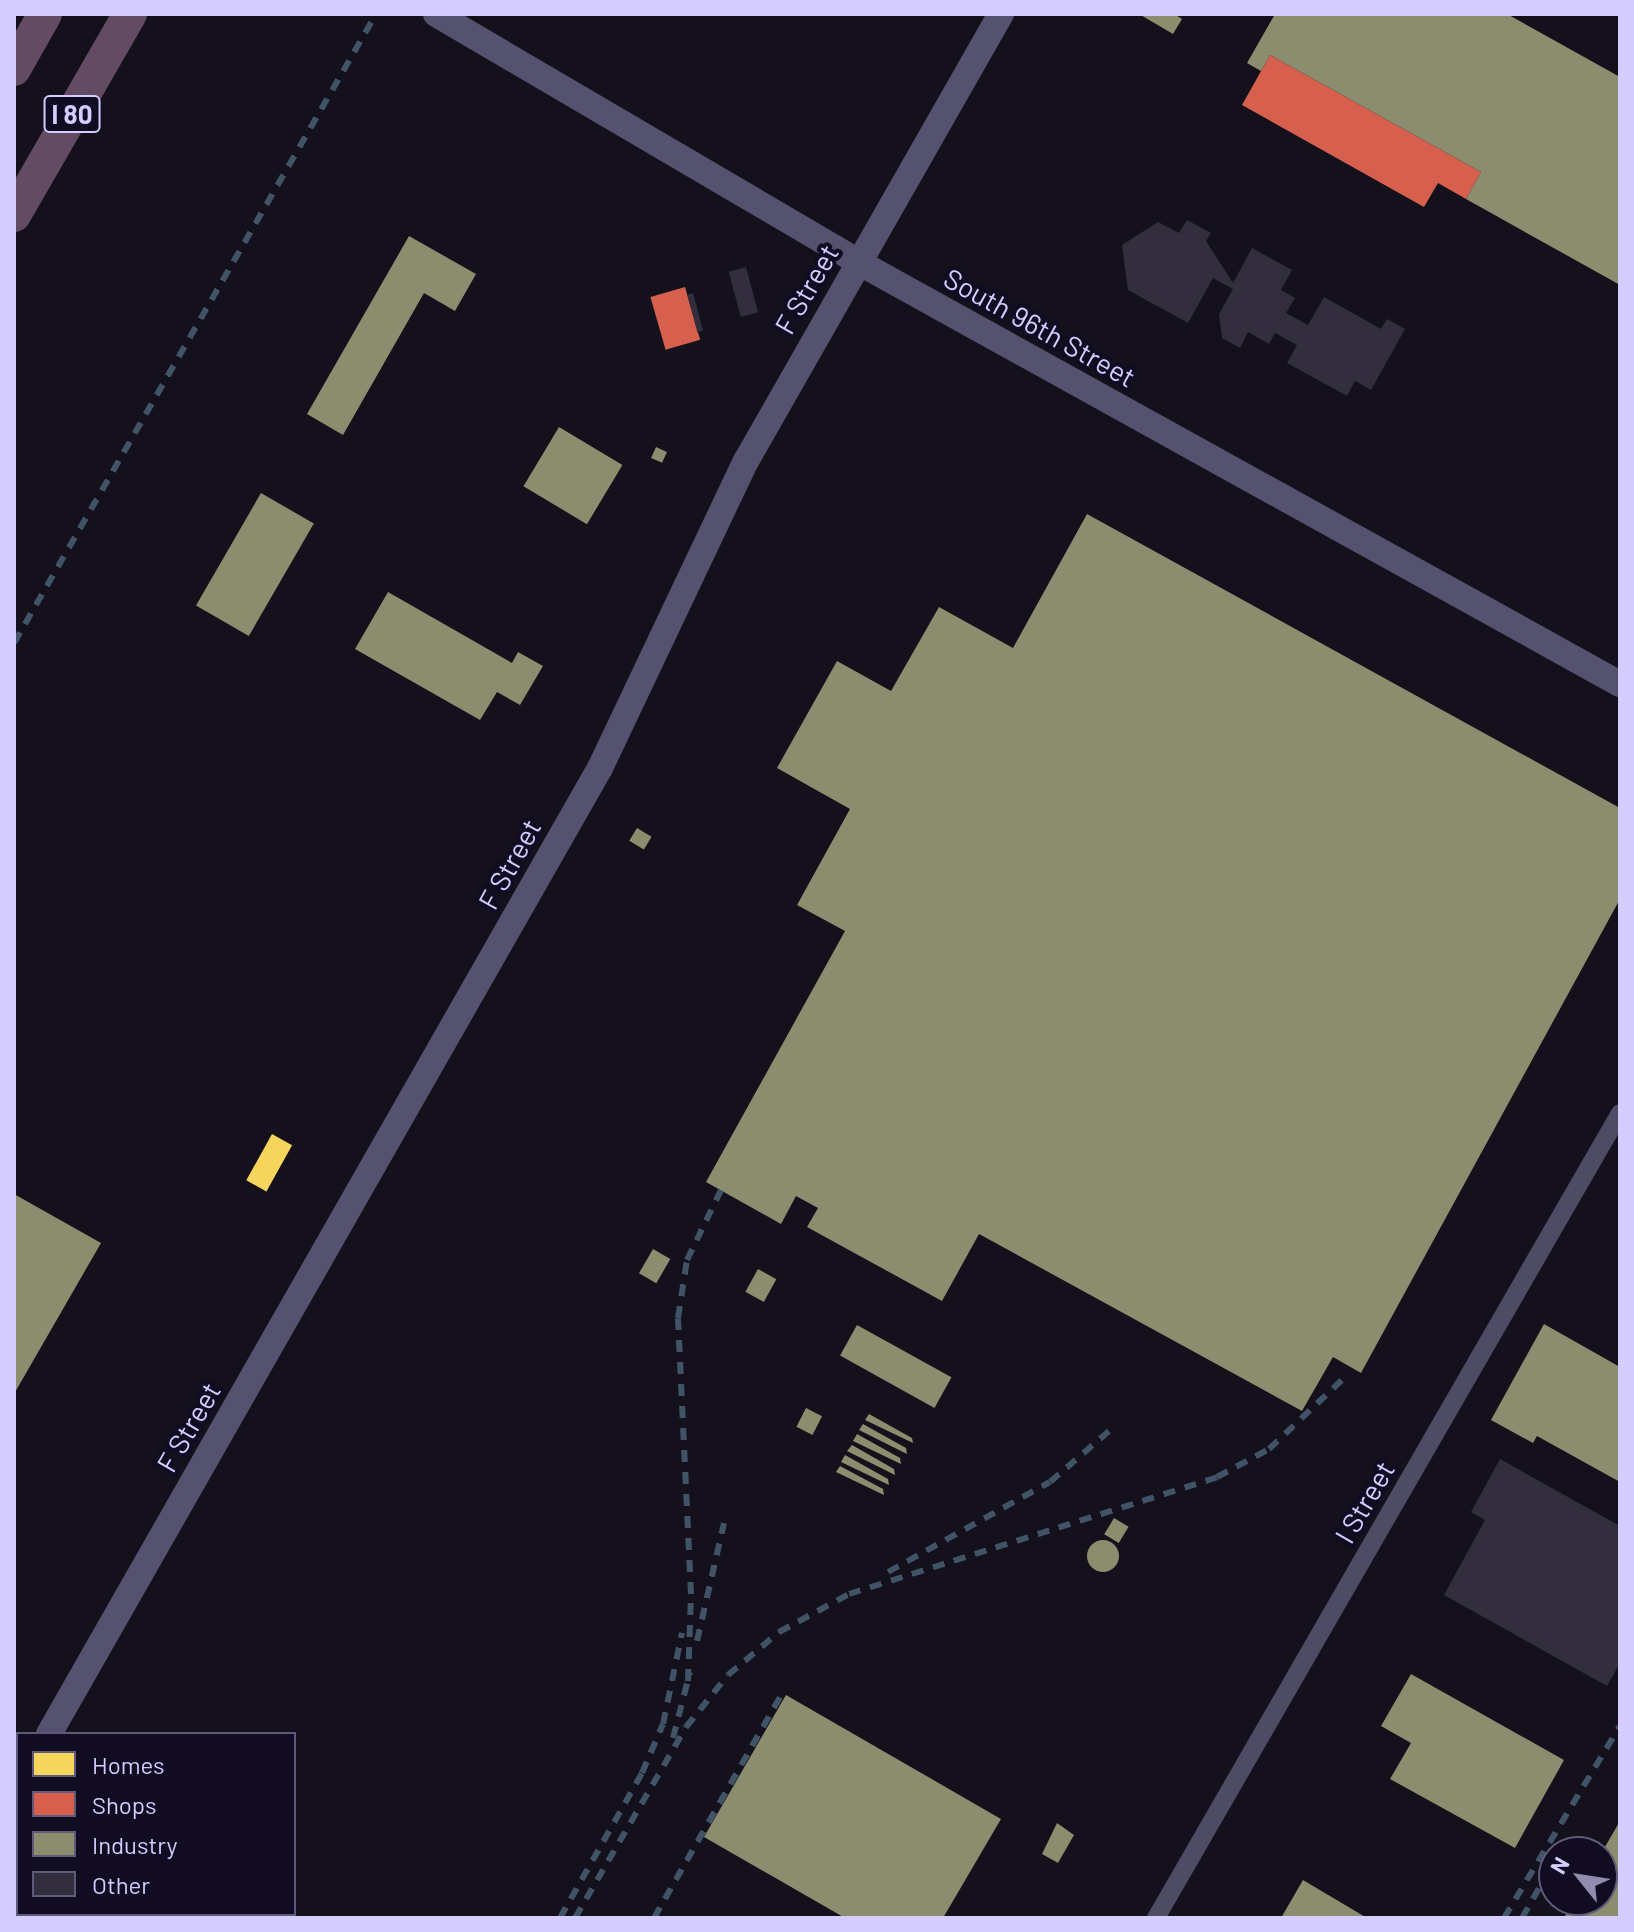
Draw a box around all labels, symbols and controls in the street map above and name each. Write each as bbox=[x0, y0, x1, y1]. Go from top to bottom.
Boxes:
road number: I 80 bbox=[42, 92, 102, 136]
street label: F Street bbox=[767, 238, 845, 340]
street label: South 96th Street bbox=[938, 260, 1142, 394]
street label: F Street bbox=[471, 813, 547, 915]
street label: F Street bbox=[149, 1376, 227, 1478]
street label: I Street bbox=[1327, 1455, 1401, 1549]
legend bbox=[16, 1732, 296, 1916]
text: Homes bbox=[92, 1750, 165, 1779]
text: Shops bbox=[92, 1790, 157, 1819]
text: Industry bbox=[92, 1830, 178, 1859]
north arrow bbox=[1538, 1836, 1618, 1916]
text: N bbox=[1544, 1852, 1574, 1878]
text: Other bbox=[92, 1870, 150, 1899]

